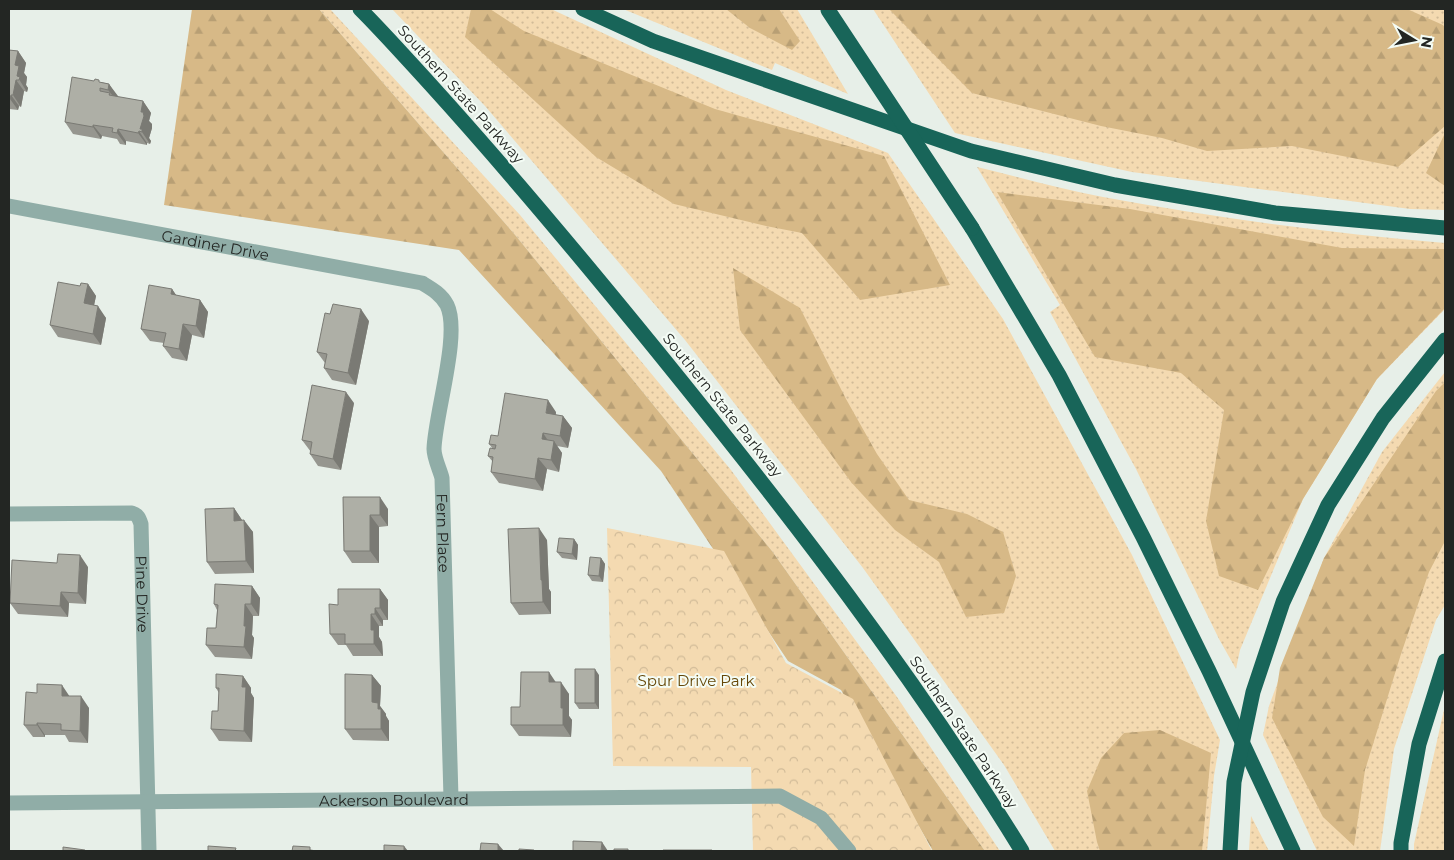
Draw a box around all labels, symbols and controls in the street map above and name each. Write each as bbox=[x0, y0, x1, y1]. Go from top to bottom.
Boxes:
north arrow bbox=[1389, 15, 1439, 65]
street label: Southern State Parkway bbox=[394, 21, 529, 168]
text: N bbox=[1417, 35, 1437, 49]
street label: Gardiner Drive bbox=[160, 225, 271, 264]
street label: Southern State Parkway bbox=[659, 329, 788, 482]
street label: Fern Place bbox=[433, 493, 454, 573]
street label: Pine Drive bbox=[132, 555, 153, 633]
street label: Southern State Parkway bbox=[906, 652, 1023, 813]
park label: Spur Drive Park bbox=[638, 671, 754, 690]
street label: Ackerson Boulevard bbox=[319, 789, 469, 810]

